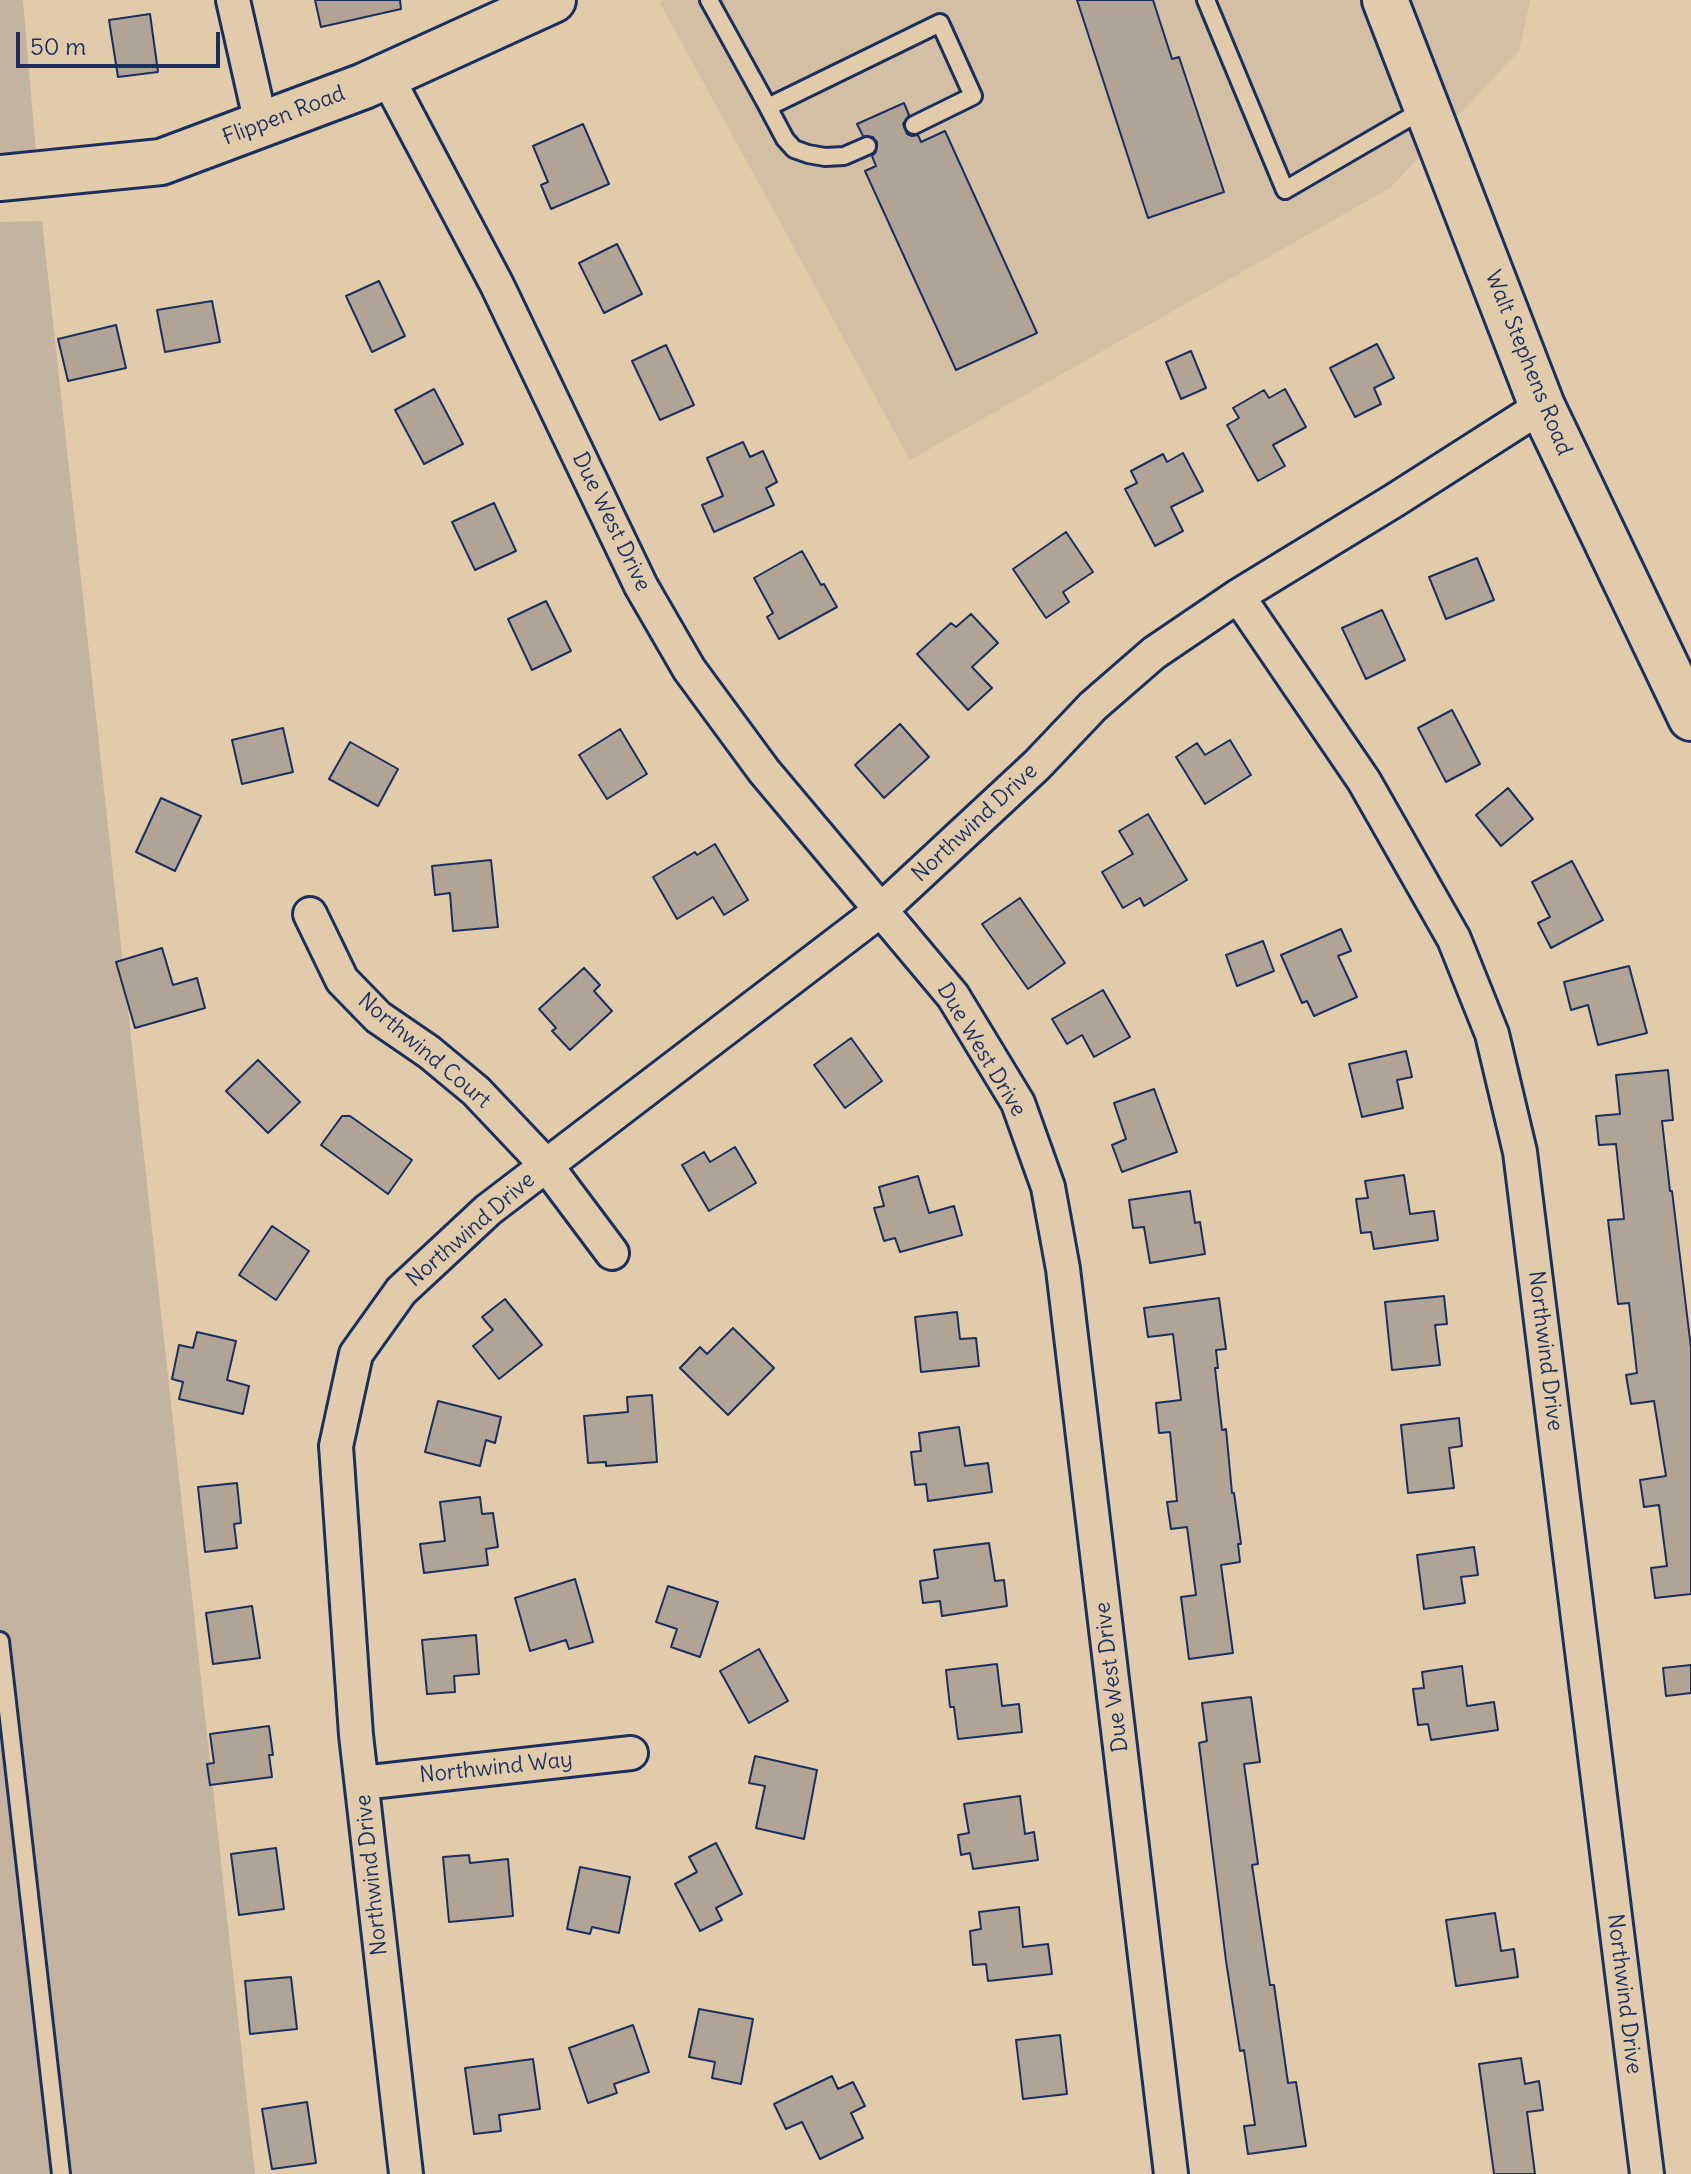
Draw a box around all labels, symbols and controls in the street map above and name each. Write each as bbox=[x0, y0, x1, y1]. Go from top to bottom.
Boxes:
scale bar bbox=[20, 16, 224, 66]
text: 50 m bbox=[30, 31, 86, 61]
street label: Flippen Road bbox=[219, 81, 349, 151]
street label: Walt Stephens Road bbox=[1479, 267, 1577, 459]
street label: Due West Drive bbox=[566, 448, 656, 596]
street label: Northwind Drive bbox=[907, 758, 1043, 888]
street label: Due West Drive bbox=[931, 978, 1031, 1122]
street label: Northwind Court bbox=[352, 988, 496, 1114]
street label: Northwind Drive bbox=[401, 1167, 541, 1293]
street label: Northwind Drive bbox=[1522, 1269, 1568, 1433]
street label: Due West Drive bbox=[1090, 1600, 1134, 1754]
street label: Northwind Way bbox=[418, 1747, 574, 1789]
street label: Northwind Drive bbox=[350, 1793, 394, 1957]
street label: Northwind Drive bbox=[1601, 1912, 1647, 2076]

